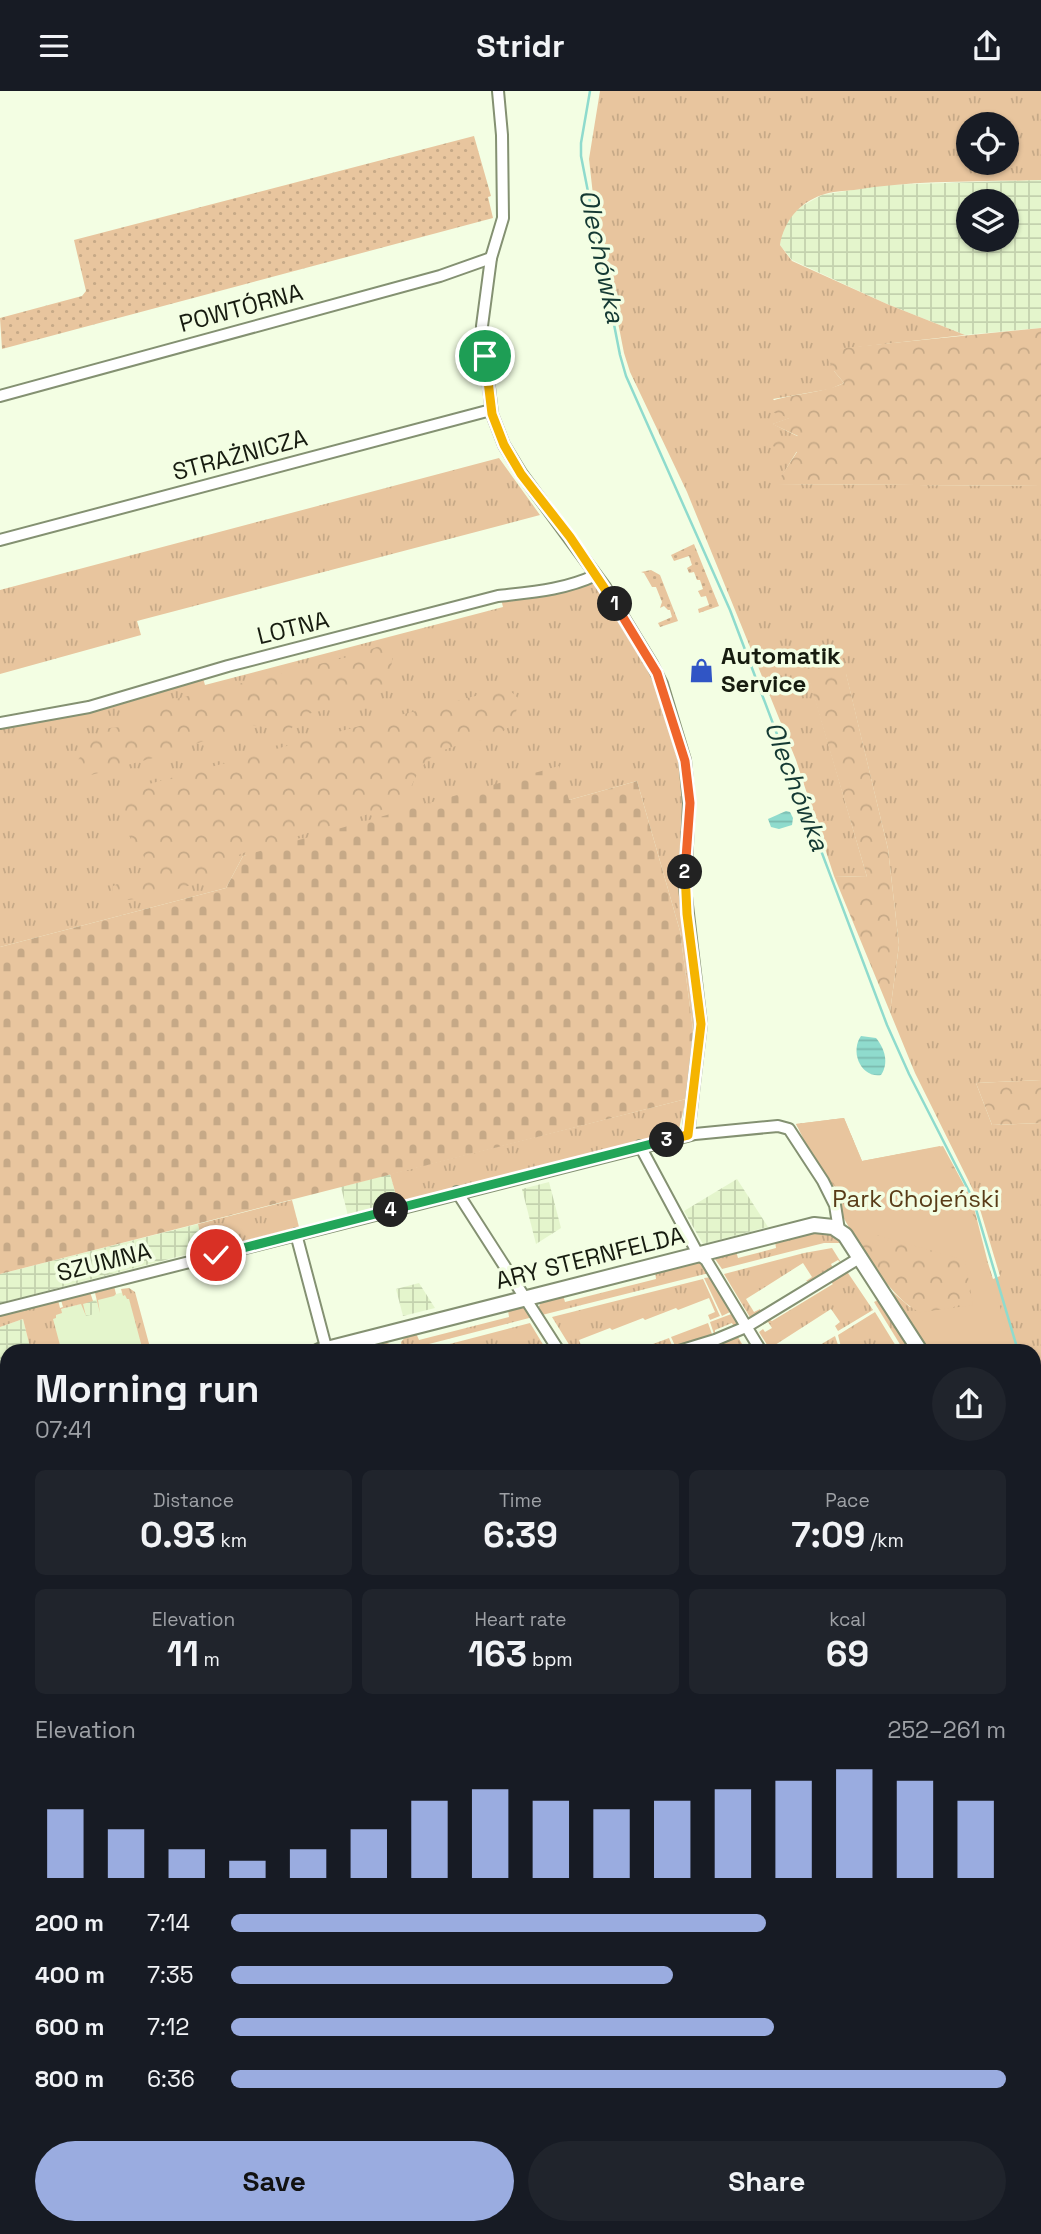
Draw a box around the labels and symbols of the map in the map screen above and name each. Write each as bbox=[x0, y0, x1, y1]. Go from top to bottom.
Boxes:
water label: Olechówka bbox=[571, 186, 633, 327]
street label: POWTÓRNA bbox=[176, 276, 306, 339]
pin bbox=[455, 326, 515, 386]
street label: STRAŻNICZA bbox=[169, 422, 311, 487]
pin: 1 bbox=[598, 587, 632, 621]
street label: LOTNA bbox=[254, 604, 332, 651]
place label: Automatik Service bbox=[721, 640, 841, 699]
shop icon: Automatik Service bbox=[687, 656, 715, 684]
water label: Olechówka bbox=[757, 716, 838, 857]
pin: 2 bbox=[668, 855, 702, 889]
pin: 3 bbox=[650, 1123, 684, 1157]
park label: Park Chojeński bbox=[832, 1183, 1000, 1214]
pin: 4 bbox=[374, 1193, 408, 1227]
street label: ARY STERNFELDA bbox=[492, 1219, 688, 1296]
pin bbox=[186, 1225, 246, 1285]
street label: SZUMNA bbox=[53, 1235, 154, 1288]

